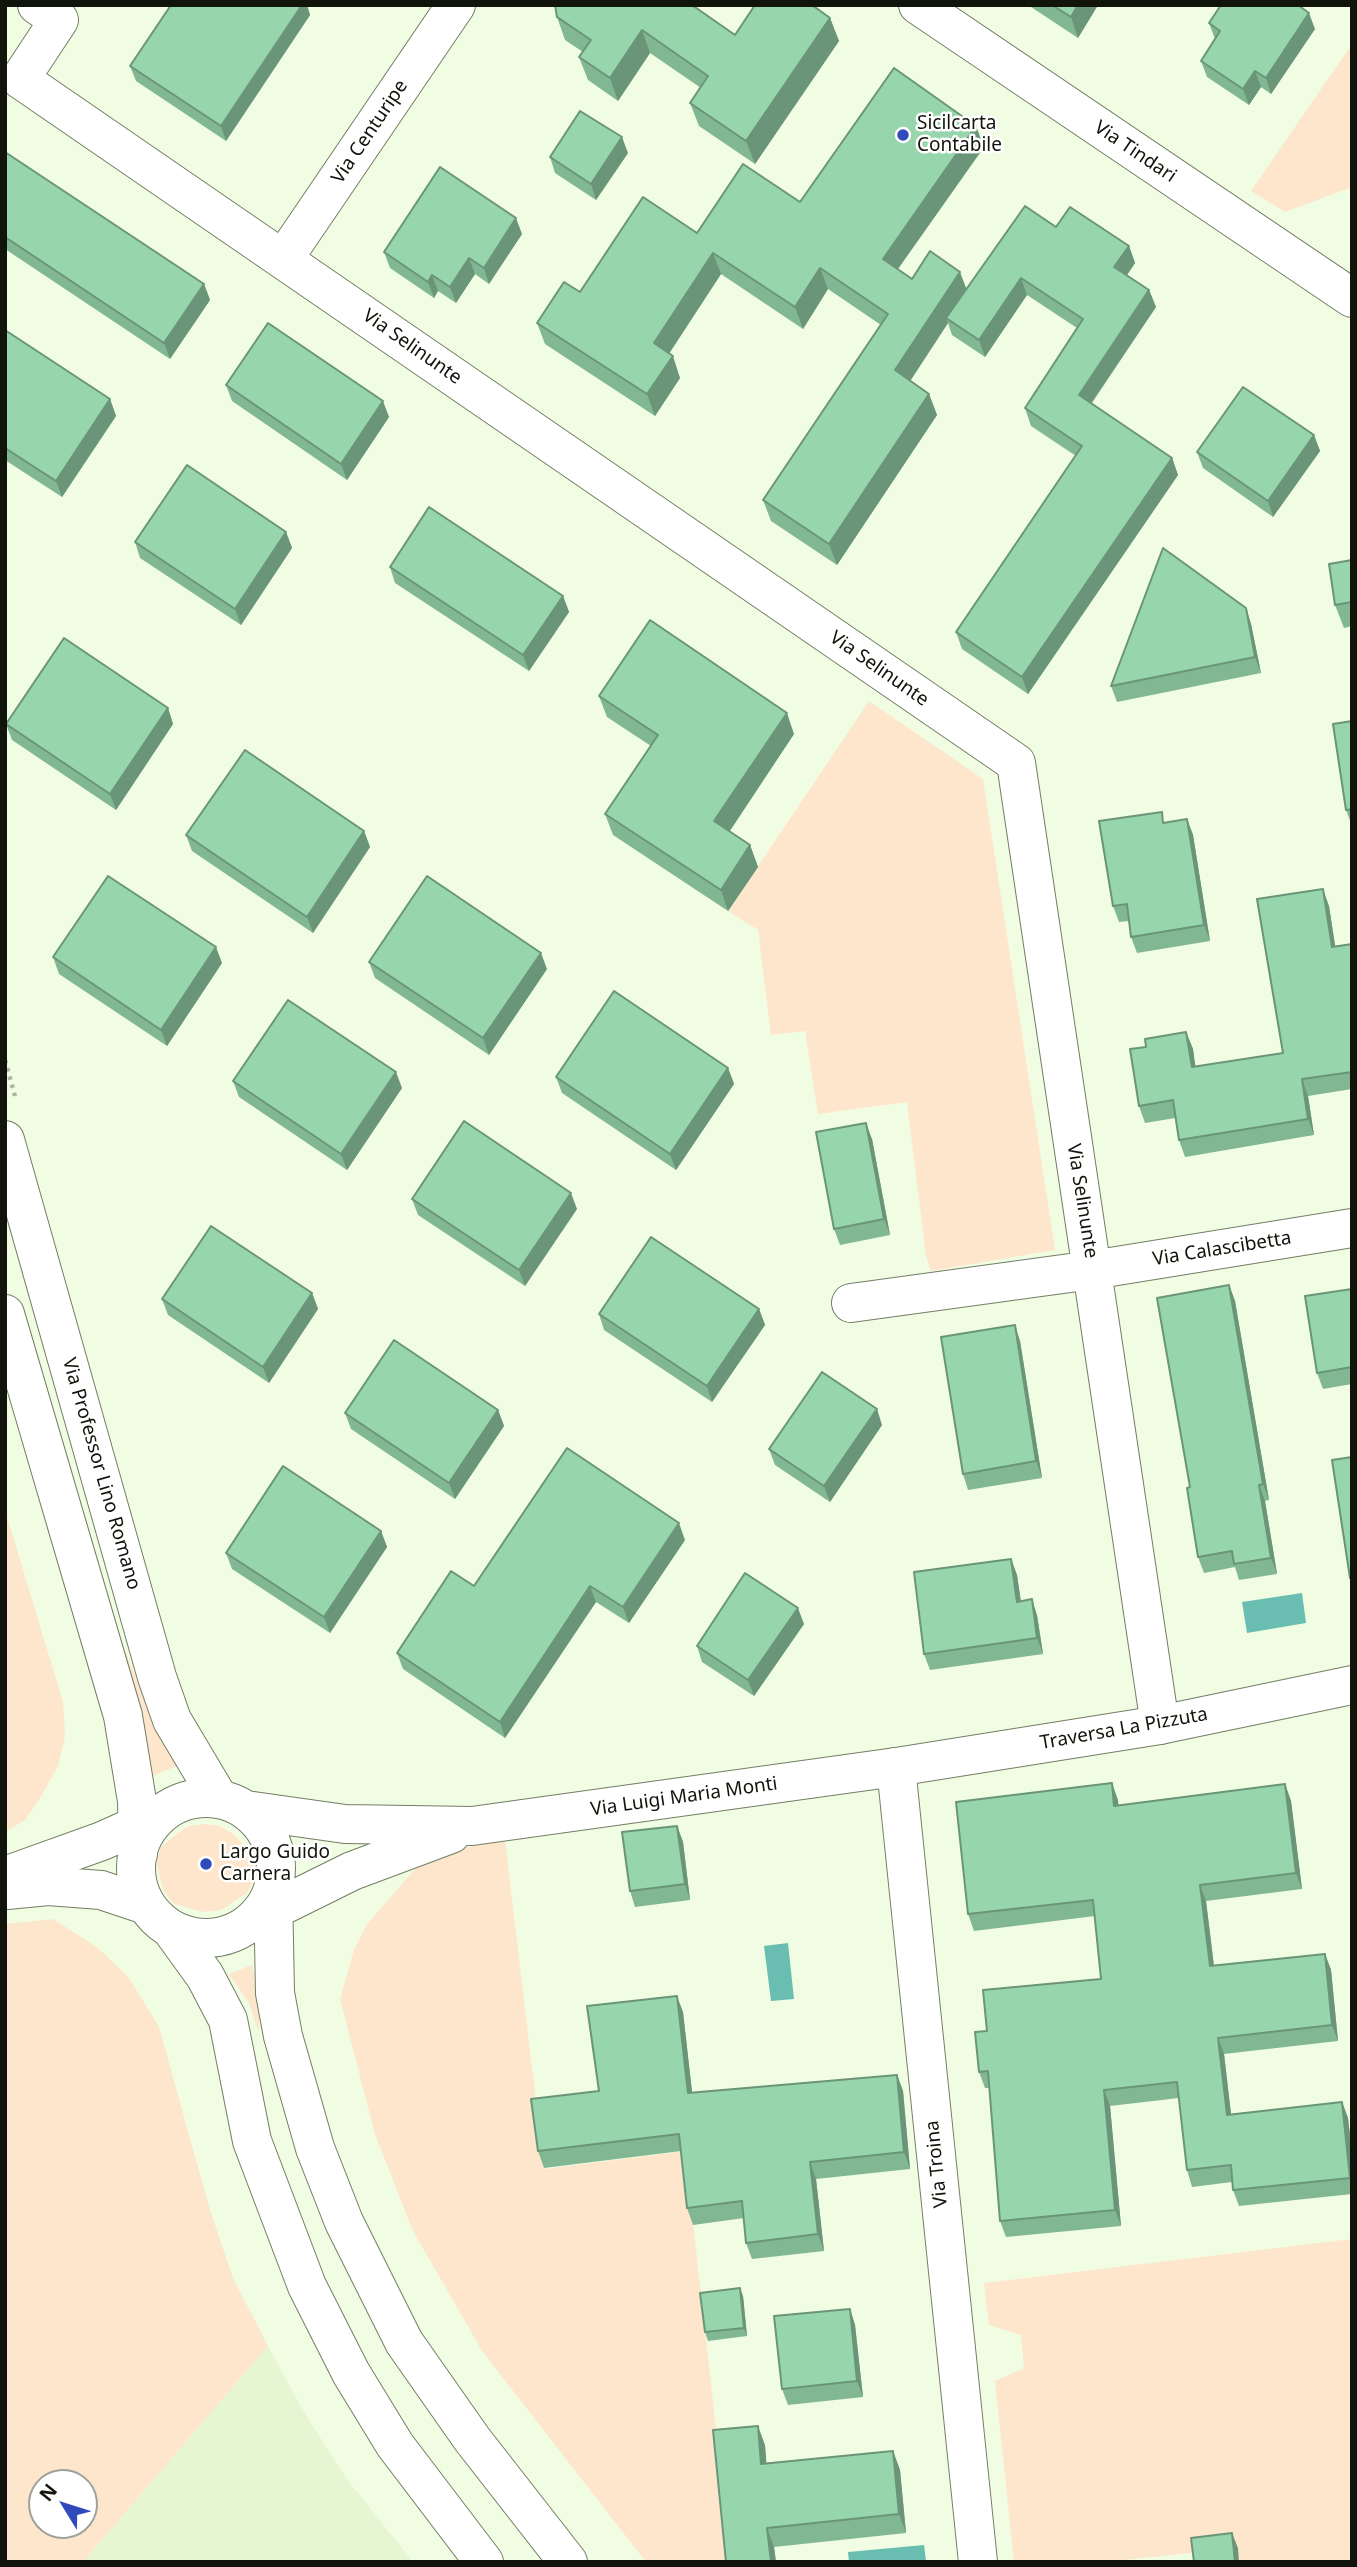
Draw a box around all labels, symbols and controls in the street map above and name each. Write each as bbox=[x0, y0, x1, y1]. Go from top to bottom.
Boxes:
street label: Via Centuripe bbox=[327, 76, 413, 188]
place label: Sicilcarta Contabile bbox=[917, 113, 1002, 157]
street label: Via Tindari bbox=[1090, 116, 1180, 188]
marker: Sicilcarta Contabile bbox=[895, 127, 911, 143]
street label: Via Selinunte bbox=[358, 304, 466, 390]
street label: Via Selinunte bbox=[825, 626, 933, 712]
street label: Via Selinunte bbox=[1062, 1142, 1102, 1260]
street label: Via Calascibetta bbox=[1151, 1227, 1293, 1271]
street label: Via Professor Lino Romano bbox=[57, 1355, 145, 1593]
street label: Traversa La Pizzuta bbox=[1038, 1703, 1210, 1755]
street label: Via Luigi Maria Monti bbox=[589, 1773, 779, 1821]
place label: Largo Guido Carnera bbox=[220, 1842, 330, 1886]
marker: Largo Guido Carnera bbox=[198, 1856, 214, 1872]
street label: Via Troina bbox=[921, 2119, 953, 2209]
north arrow bbox=[28, 2469, 98, 2539]
text: N bbox=[33, 2478, 63, 2506]

